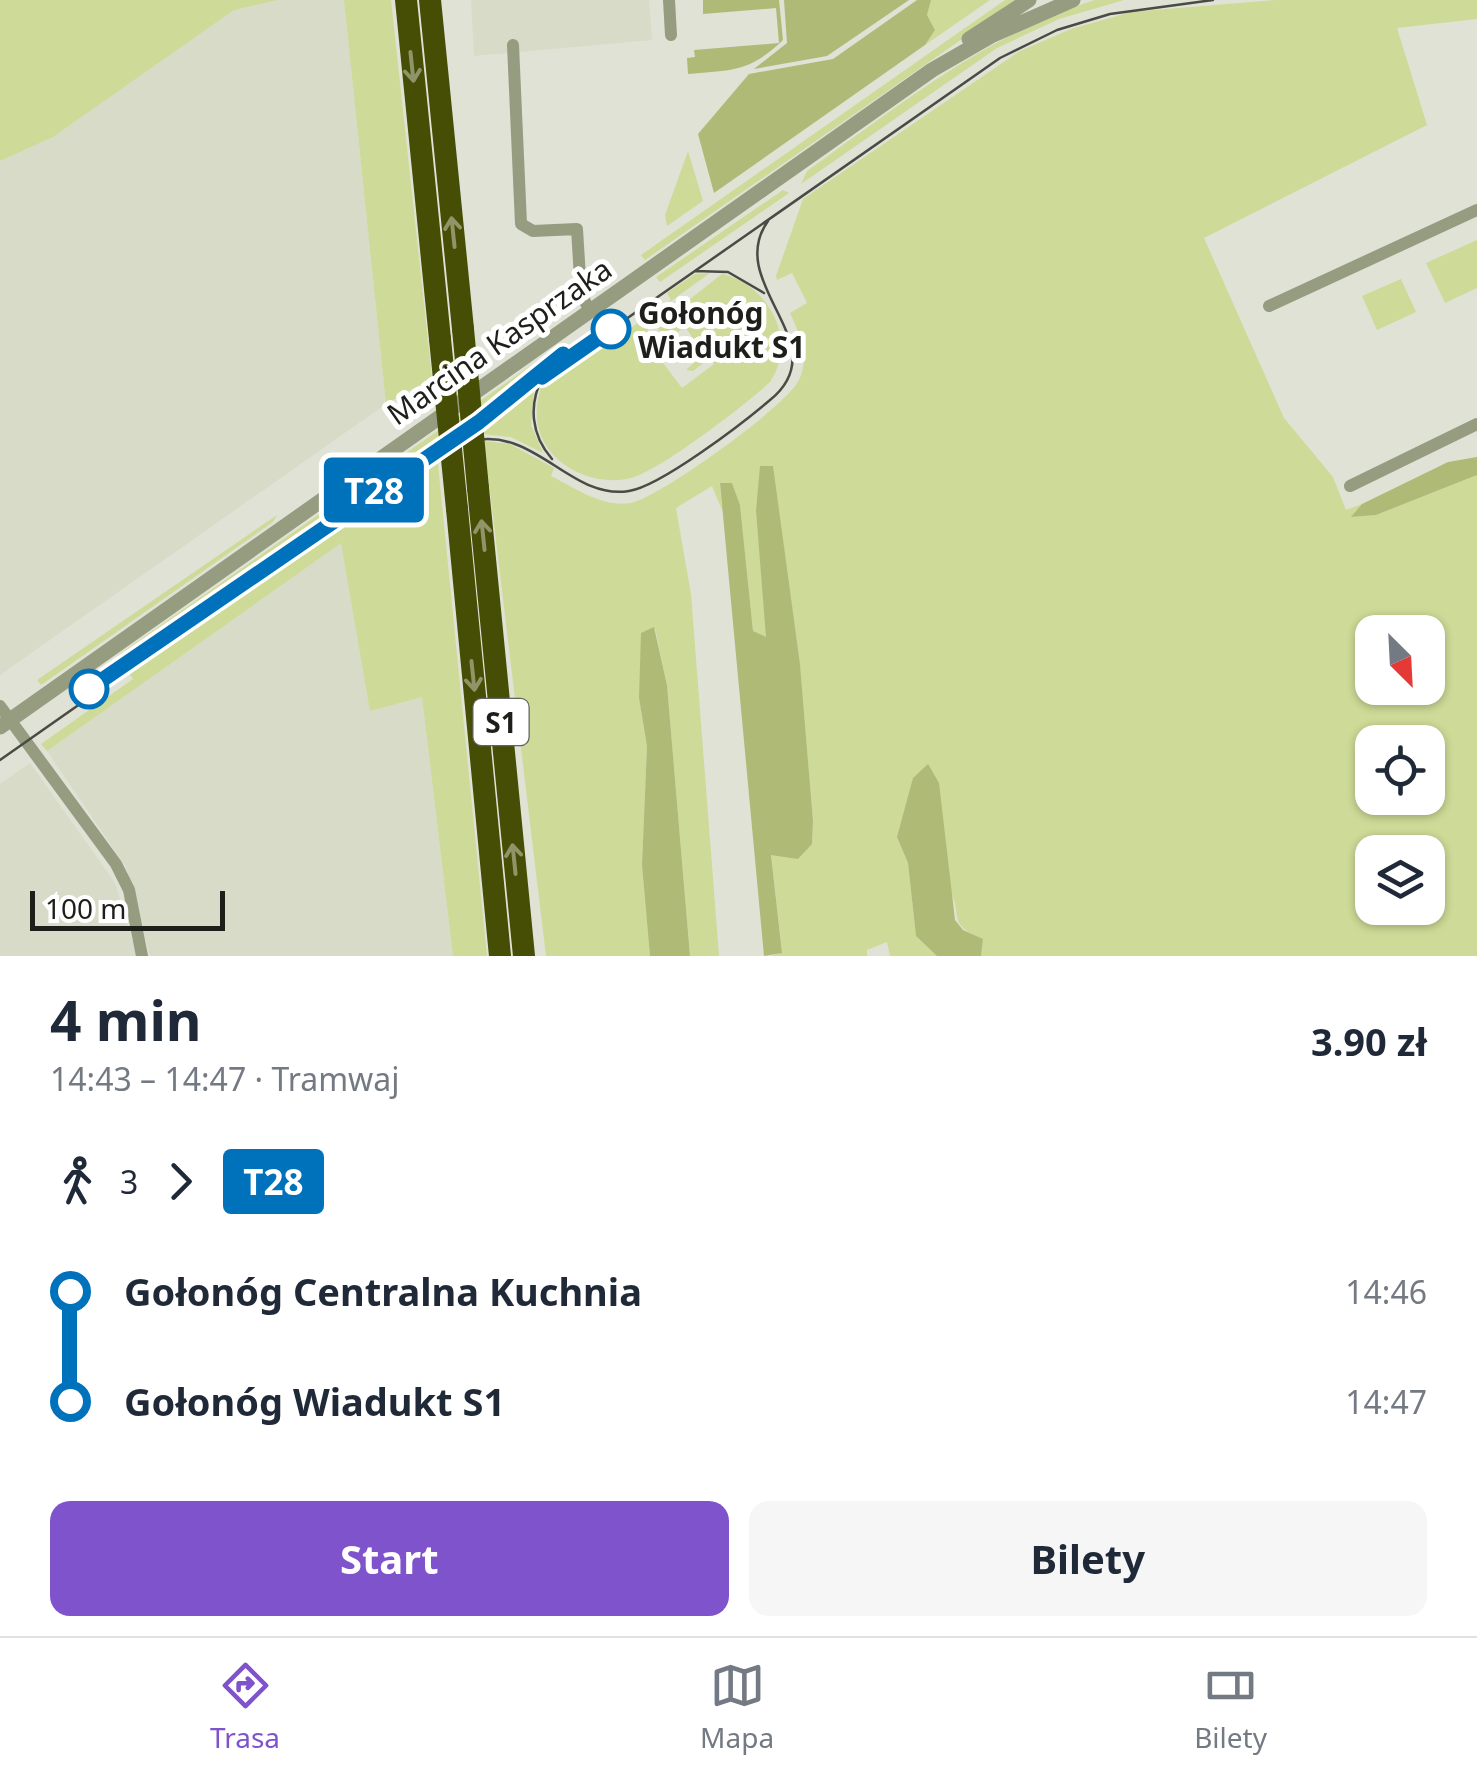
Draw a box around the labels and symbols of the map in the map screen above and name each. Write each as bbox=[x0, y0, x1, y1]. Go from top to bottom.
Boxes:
one-way arrow bbox=[403, 51, 422, 83]
one-way arrow bbox=[443, 216, 462, 249]
street label: Marcina Kasprzaka bbox=[378, 248, 620, 434]
place label: Gołonóg Wiadukt S1 bbox=[638, 292, 806, 367]
marker: Gołonóg Wiadukt S1 bbox=[592, 310, 630, 348]
line badge: T28 bbox=[316, 458, 432, 522]
one-way arrow bbox=[473, 520, 492, 552]
north arrow bbox=[1355, 615, 1445, 705]
one-way arrow bbox=[464, 659, 483, 691]
unlabelled marker bbox=[70, 670, 108, 708]
road number: S1 bbox=[474, 699, 528, 745]
one-way arrow bbox=[505, 843, 524, 876]
scale bar bbox=[30, 886, 225, 930]

